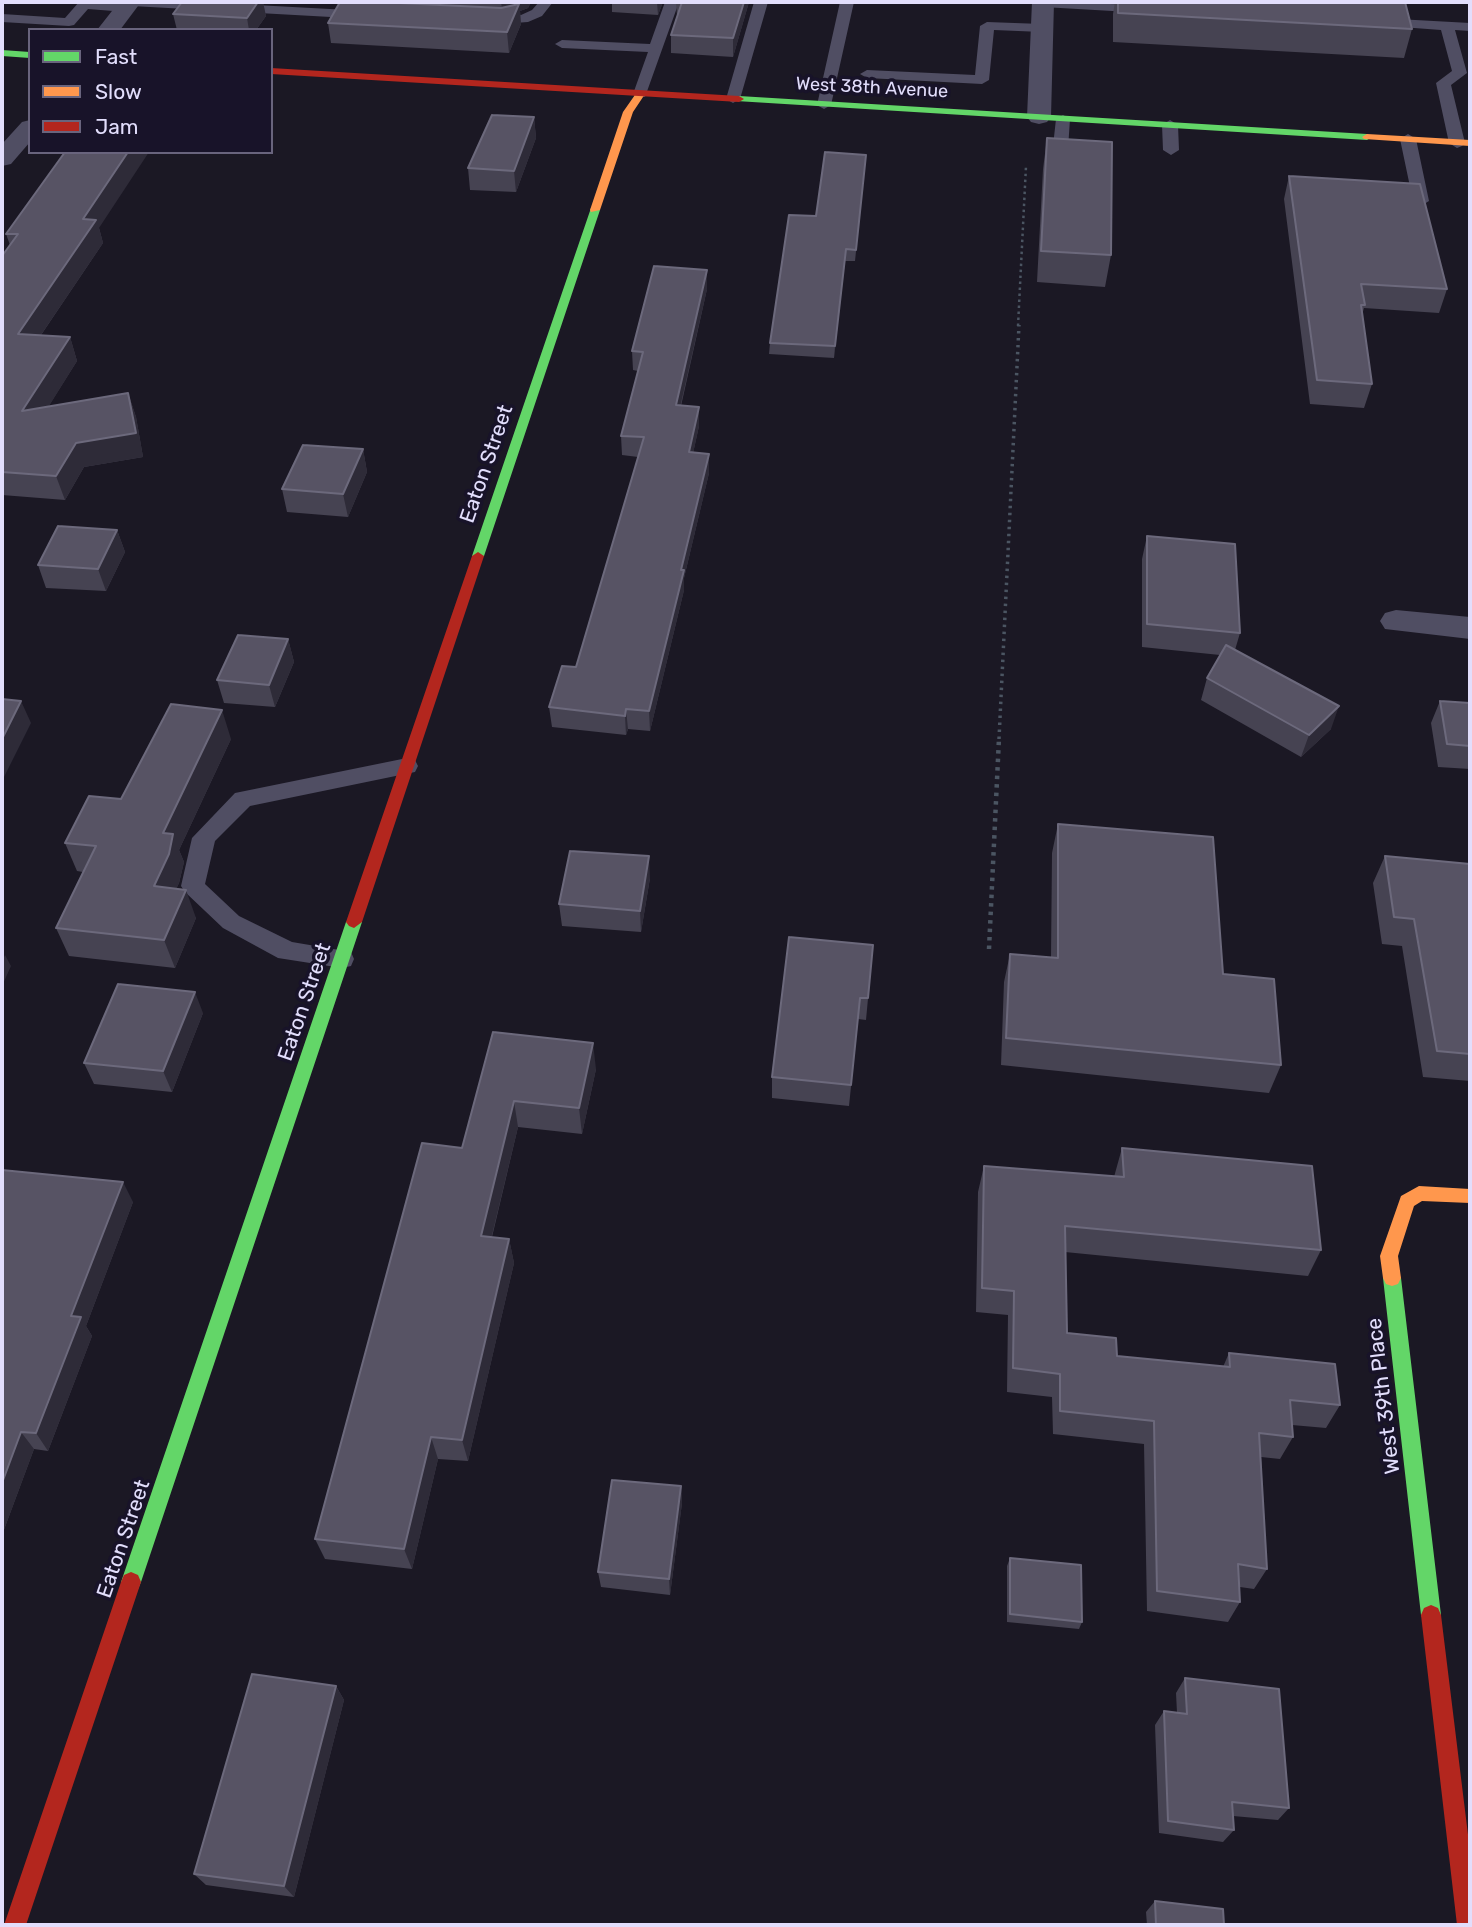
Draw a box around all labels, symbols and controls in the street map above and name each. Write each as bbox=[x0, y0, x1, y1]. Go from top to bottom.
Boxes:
legend bbox=[28, 28, 273, 154]
text: Fast bbox=[95, 44, 137, 69]
street label: West 38th Avenue bbox=[795, 73, 949, 103]
text: Slow bbox=[95, 79, 142, 104]
text: Jam bbox=[95, 114, 139, 139]
street label: Eaton Street bbox=[455, 402, 519, 526]
street label: Eaton Street bbox=[273, 940, 337, 1064]
street label: West 39th Place bbox=[1362, 1317, 1406, 1475]
street label: Eaton Street bbox=[92, 1477, 156, 1601]

